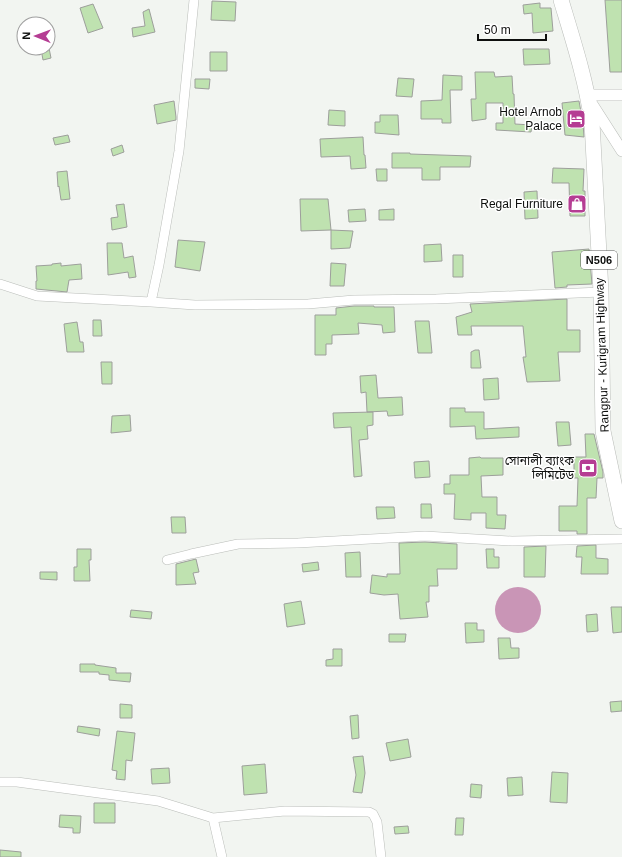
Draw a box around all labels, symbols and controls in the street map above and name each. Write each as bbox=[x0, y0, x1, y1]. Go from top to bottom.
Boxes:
north arrow bbox=[16, 16, 56, 56]
scale bar bbox=[478, 16, 546, 42]
text: 50 m bbox=[484, 23, 511, 37]
text: N bbox=[20, 32, 32, 40]
place label: Hotel Arnob Palace bbox=[499, 105, 562, 133]
hotel icon: Hotel Arnob Palace bbox=[565, 108, 587, 130]
shop icon: Regal Furniture bbox=[566, 193, 588, 215]
place label: Regal Furniture bbox=[480, 197, 563, 211]
road number: N506 bbox=[581, 251, 617, 269]
street label: Rangpur - Kurigram Highway bbox=[592, 277, 612, 433]
place label: সোনালী ব্যাংক লিমিটেড bbox=[505, 453, 574, 482]
bank icon: সোনালী ব্যাংক লিমিটেড bbox=[577, 457, 599, 479]

